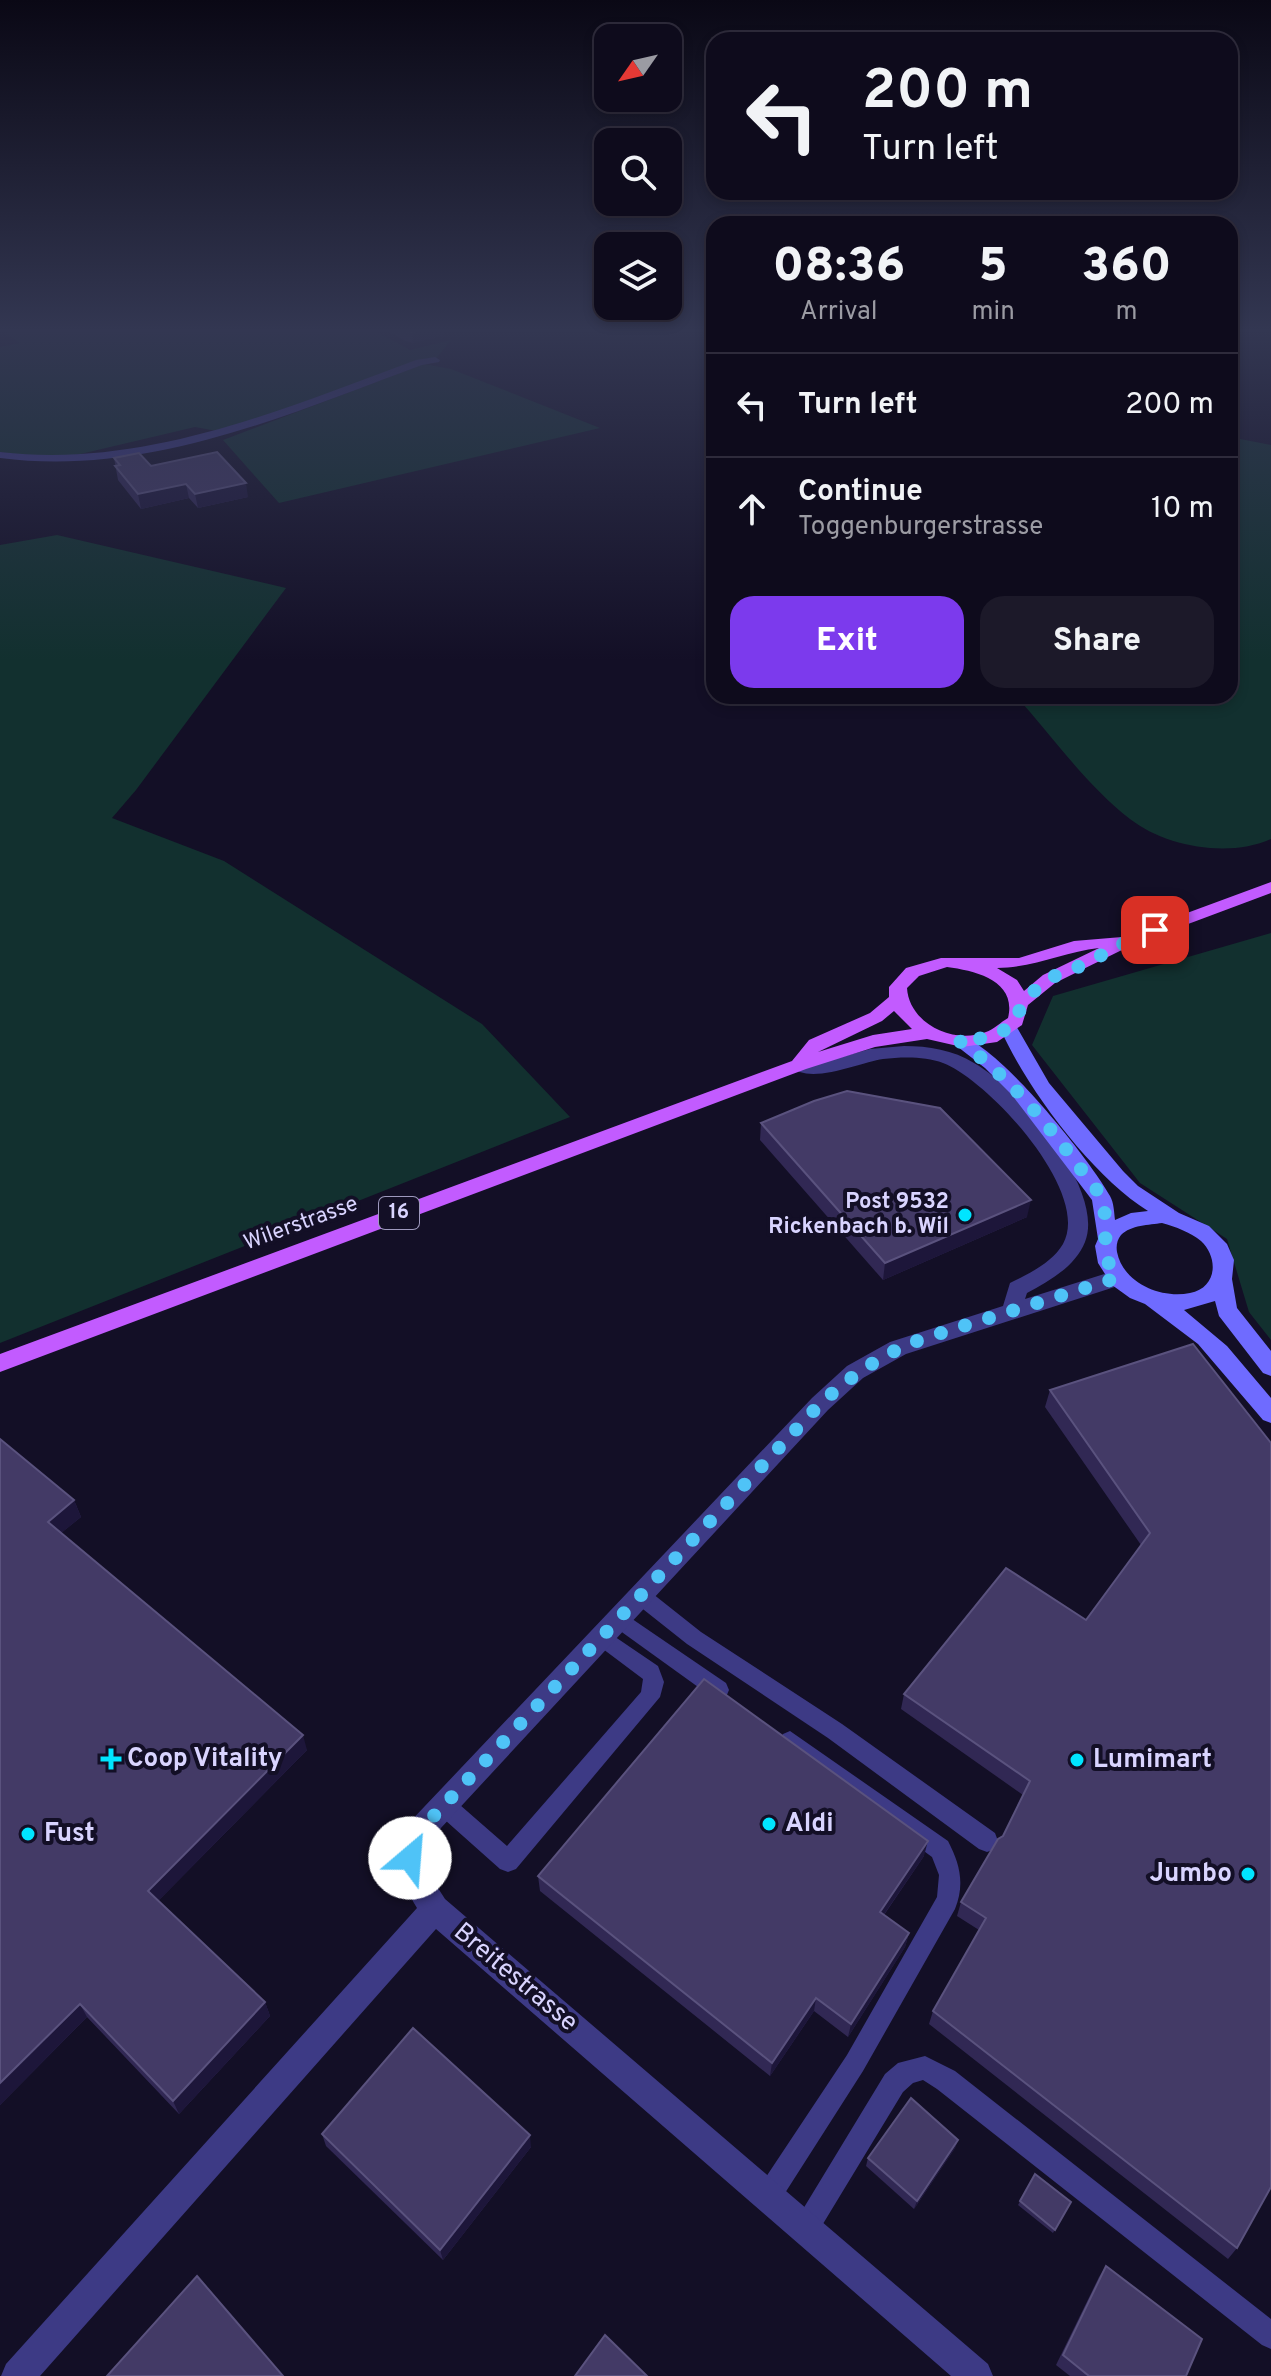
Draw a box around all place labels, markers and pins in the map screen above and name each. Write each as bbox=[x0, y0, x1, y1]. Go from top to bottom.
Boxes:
pin bbox=[1121, 896, 1189, 964]
place label: Post 9532 Rickenbach b. Wil bbox=[768, 1189, 949, 1241]
marker: Post 9532 Rickenbach b. Wil bbox=[956, 1206, 974, 1224]
place label: Coop Vitality bbox=[127, 1743, 283, 1776]
place label: Lumimart bbox=[1093, 1744, 1212, 1777]
marker: Coop Vitality bbox=[102, 1750, 120, 1768]
marker: Lumimart bbox=[1068, 1751, 1086, 1769]
place label: Aldi bbox=[785, 1808, 834, 1841]
marker: Aldi bbox=[760, 1815, 778, 1833]
place label: Fust bbox=[44, 1818, 95, 1851]
marker: Fust bbox=[19, 1825, 37, 1843]
place label: Jumbo bbox=[1149, 1858, 1232, 1891]
marker: Jumbo bbox=[1239, 1865, 1257, 1883]

